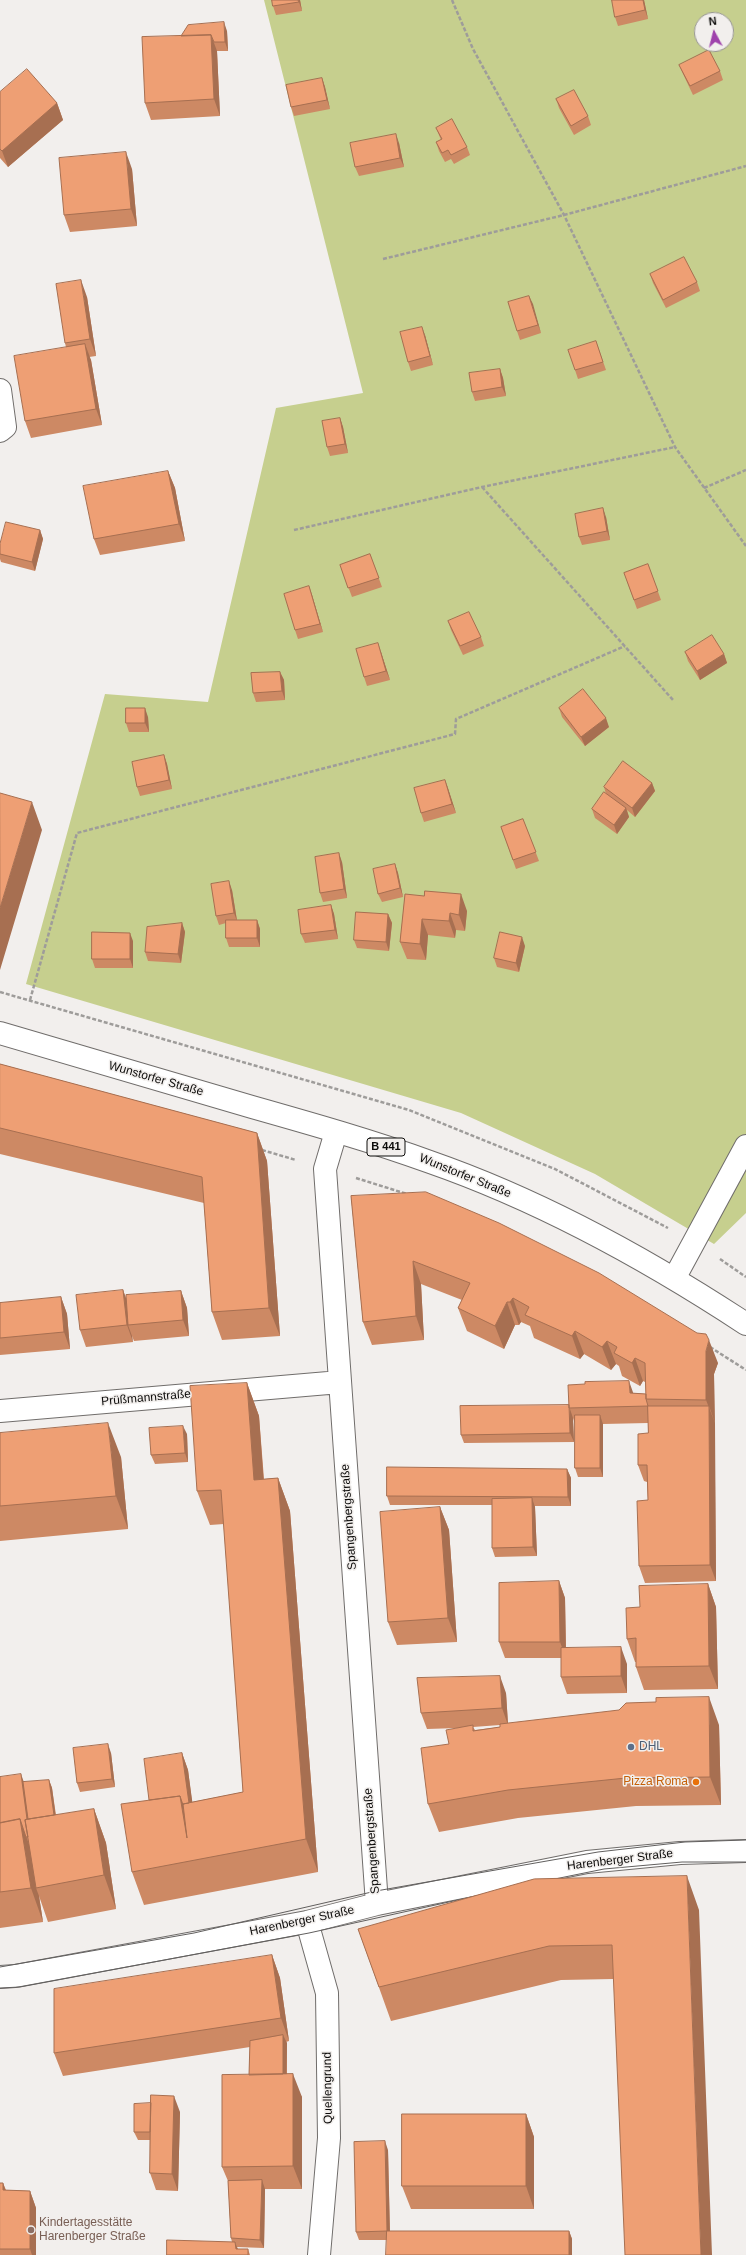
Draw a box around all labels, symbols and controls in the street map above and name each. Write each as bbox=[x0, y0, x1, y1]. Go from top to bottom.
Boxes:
north arrow bbox=[694, 12, 734, 52]
text: N bbox=[708, 15, 717, 28]
street label: Wunstorfer Straße bbox=[107, 1059, 205, 1099]
road number: B 441 bbox=[367, 1138, 405, 1156]
street label: Wunstorfer Straße bbox=[417, 1151, 513, 1201]
street label: Prüßmannstraße bbox=[101, 1387, 191, 1409]
street label: Spangenbergstraße bbox=[338, 1464, 360, 1570]
place label: DHL bbox=[639, 1740, 663, 1754]
marker: DHL bbox=[626, 1742, 636, 1752]
place label: Pizza Roma bbox=[623, 1775, 688, 1789]
marker: Pizza Roma bbox=[691, 1777, 701, 1787]
street label: Spangenbergstraße bbox=[361, 1788, 383, 1894]
street label: Harenberger Straße bbox=[566, 1846, 674, 1874]
street label: Harenberger Straße bbox=[248, 1903, 356, 1939]
street label: Quellengrund bbox=[320, 2052, 336, 2124]
place label: Kindertagesstätte Harenberger Straße bbox=[39, 2216, 146, 2244]
marker: Kindertagesstätte Harenberger Straße bbox=[26, 2225, 36, 2235]

